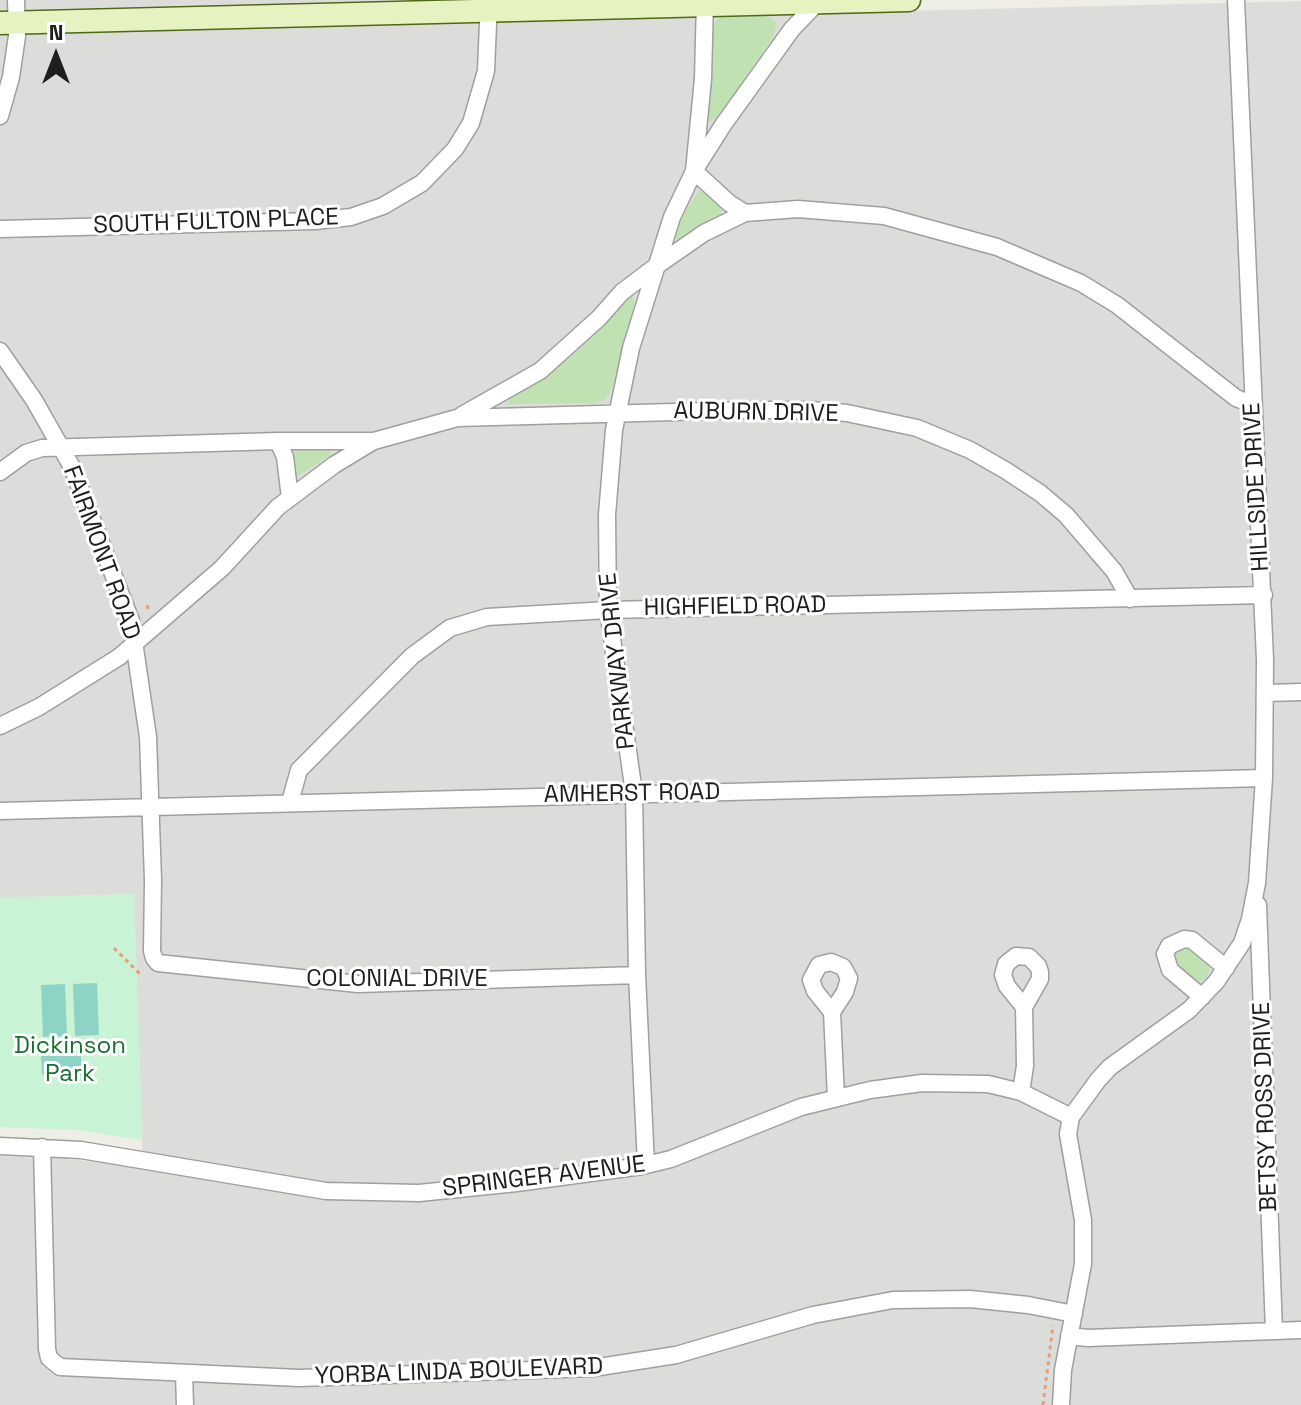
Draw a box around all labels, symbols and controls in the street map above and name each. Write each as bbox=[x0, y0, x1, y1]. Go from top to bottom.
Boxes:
north arrow bbox=[16, 16, 96, 96]
text: N bbox=[49, 18, 63, 46]
street label: SOUTH FULTON PLACE bbox=[93, 203, 339, 241]
street label: AUBURN DRIVE bbox=[673, 397, 839, 429]
street label: HILLSIDE DRIVE bbox=[1238, 402, 1276, 572]
street label: FAIRMONT ROAD bbox=[56, 462, 146, 644]
street label: PARKWAY DRIVE bbox=[594, 571, 642, 751]
street label: HIGHFIELD ROAD bbox=[643, 591, 827, 623]
street label: AMHERST ROAD bbox=[543, 778, 721, 810]
street label: COLONIAL DRIVE bbox=[306, 965, 488, 993]
street label: BETSY ROSS DRIVE bbox=[1248, 1001, 1284, 1213]
park label: Dickinson Park bbox=[14, 1032, 126, 1088]
street label: SPRINGER AVENUE bbox=[441, 1150, 647, 1204]
street label: YORBA LINDA BOULEVARD bbox=[314, 1353, 604, 1391]

